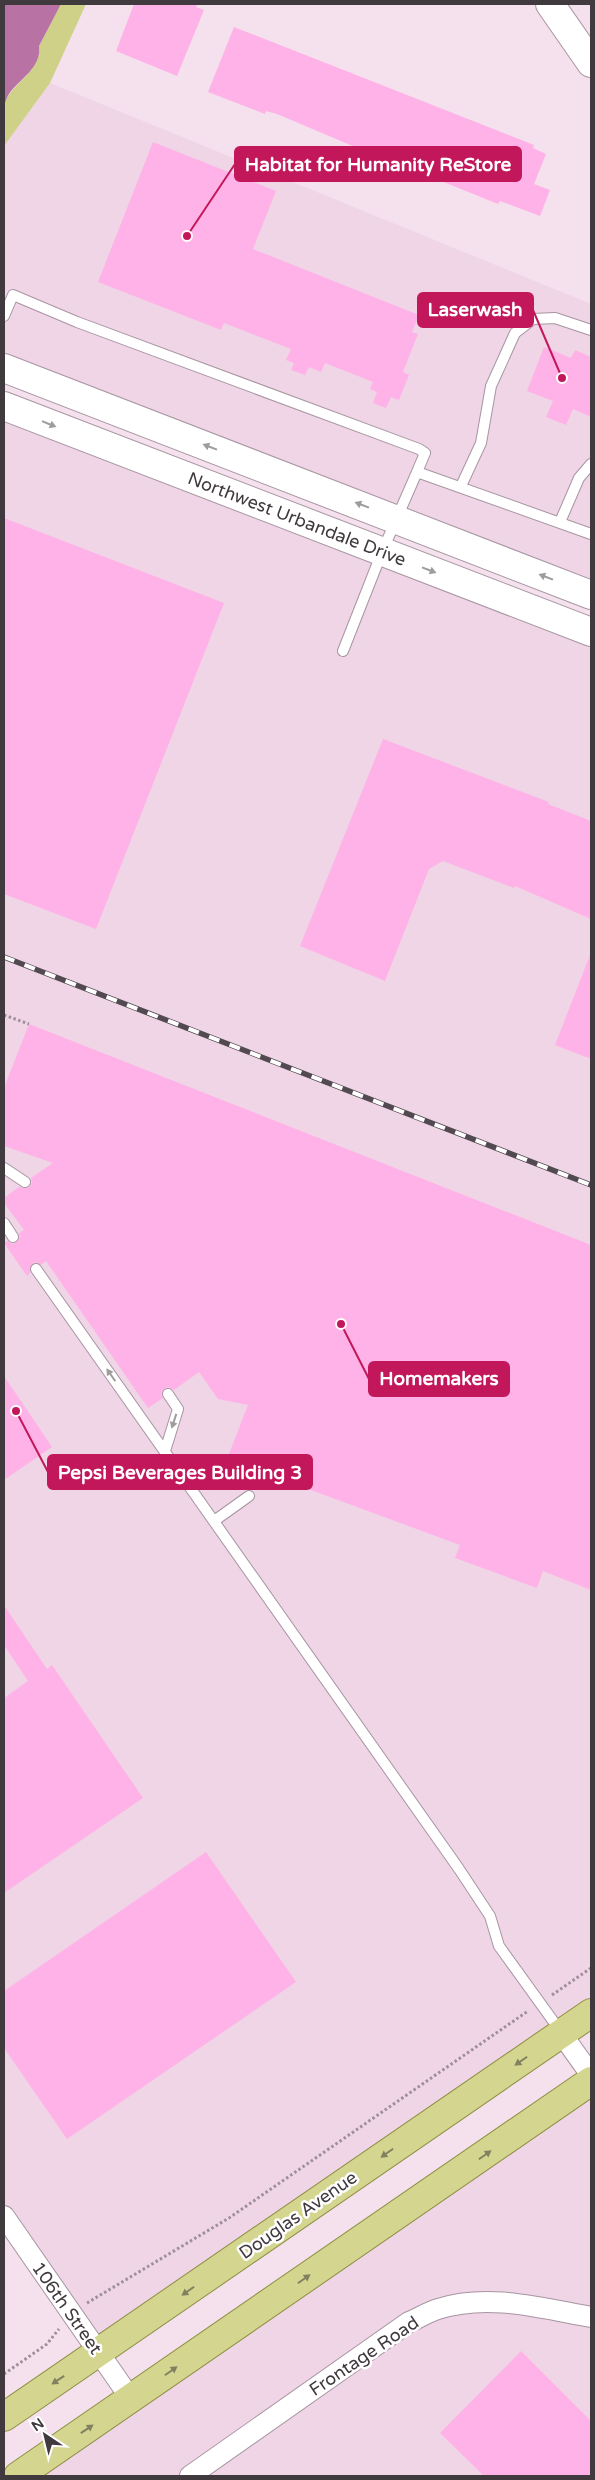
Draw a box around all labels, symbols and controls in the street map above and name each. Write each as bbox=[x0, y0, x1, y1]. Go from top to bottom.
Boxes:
callout: Habitat for Humanity ReStore bbox=[235, 147, 521, 181]
text: Habitat for Humanity ReStore bbox=[245, 154, 511, 177]
callout: Laserwash bbox=[418, 293, 533, 327]
text: Laserwash bbox=[427, 299, 523, 321]
one-way arrow bbox=[42, 420, 56, 428]
one-way arrow bbox=[202, 443, 217, 451]
street label: Northwest Urbandale Drive bbox=[185, 467, 409, 571]
one-way arrow bbox=[354, 501, 369, 509]
one-way arrow bbox=[422, 567, 437, 574]
one-way arrow bbox=[538, 573, 553, 581]
callout: Homemakers bbox=[369, 1362, 509, 1396]
one-way arrow bbox=[106, 1368, 116, 1382]
text: Homemakers bbox=[379, 1368, 499, 1390]
one-way arrow bbox=[170, 1414, 178, 1429]
callout: Pepsi Beverages Building 3 bbox=[48, 1455, 312, 1489]
text: Pepsi Beverages Building 3 bbox=[58, 1462, 302, 1485]
one-way arrow bbox=[515, 2056, 528, 2066]
one-way arrow bbox=[381, 2148, 394, 2158]
one-way arrow bbox=[478, 2150, 491, 2159]
street label: Douglas Avenue bbox=[235, 2166, 361, 2264]
street label: 106th Street bbox=[27, 2258, 107, 2359]
one-way arrow bbox=[298, 2274, 311, 2284]
one-way arrow bbox=[181, 2286, 194, 2296]
street label: Frontage Road bbox=[305, 2311, 423, 2401]
one-way arrow bbox=[164, 2366, 178, 2376]
one-way arrow bbox=[51, 2375, 65, 2385]
north arrow bbox=[20, 2410, 70, 2460]
text: N bbox=[28, 2415, 47, 2435]
one-way arrow bbox=[81, 2424, 94, 2434]

